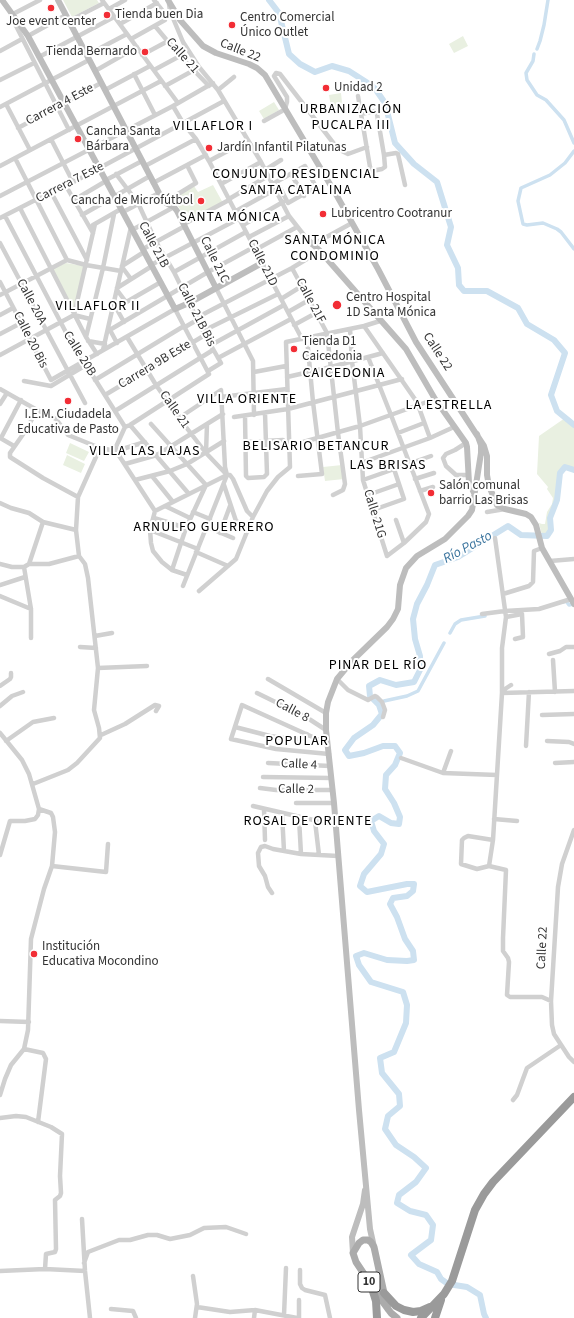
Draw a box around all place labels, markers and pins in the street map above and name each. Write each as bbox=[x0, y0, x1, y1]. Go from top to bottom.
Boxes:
marker: Joe event center bbox=[46, 3, 56, 13]
place label: Tienda buen Dia bbox=[115, 7, 203, 23]
marker: Tienda buen Dia bbox=[102, 10, 112, 20]
place label: Centro Comercial Único Outlet bbox=[240, 10, 334, 41]
place label: Joe event center bbox=[6, 14, 96, 30]
marker: Centro Comercial Único Outlet bbox=[227, 20, 237, 30]
place label: Tienda Bernardo bbox=[46, 44, 137, 60]
marker: Tienda Bernardo bbox=[140, 47, 150, 57]
place label: Unidad 2 bbox=[334, 80, 383, 96]
marker: Unidad 2 bbox=[321, 83, 331, 93]
place label: Cancha Santa Bárbara bbox=[86, 124, 161, 155]
marker: Cancha Santa Bárbara bbox=[73, 134, 83, 144]
place label: Jardín Infantil Pilatunas bbox=[217, 140, 346, 156]
marker: Jardín Infantil Pilatunas bbox=[204, 143, 214, 153]
place label: Cancha de Microfútbol bbox=[71, 193, 193, 209]
marker: Cancha de Microfútbol bbox=[196, 196, 206, 206]
place label: Lubricentro Cootranur bbox=[331, 206, 452, 222]
marker: Lubricentro Cootranur bbox=[318, 209, 328, 219]
place label: Centro Hospital 1D Santa Mónica bbox=[346, 290, 436, 321]
marker: Centro Hospital 1D Santa Mónica bbox=[331, 299, 343, 311]
place label: Tienda D1 Caicedonia bbox=[302, 334, 362, 365]
marker: Tienda D1 Caicedonia bbox=[289, 344, 299, 354]
marker: I.E.M. Ciudadela Educativa de Pasto bbox=[63, 396, 73, 406]
place label: I.E.M. Ciudadela Educativa de Pasto bbox=[17, 407, 119, 438]
place label: Salón comunal barrio Las Brisas bbox=[439, 478, 528, 509]
marker: Salón comunal barrio Las Brisas bbox=[426, 488, 436, 498]
place label: Institución Educativa Mocondino bbox=[42, 939, 159, 970]
marker: Institución Educativa Mocondino bbox=[29, 949, 39, 959]

